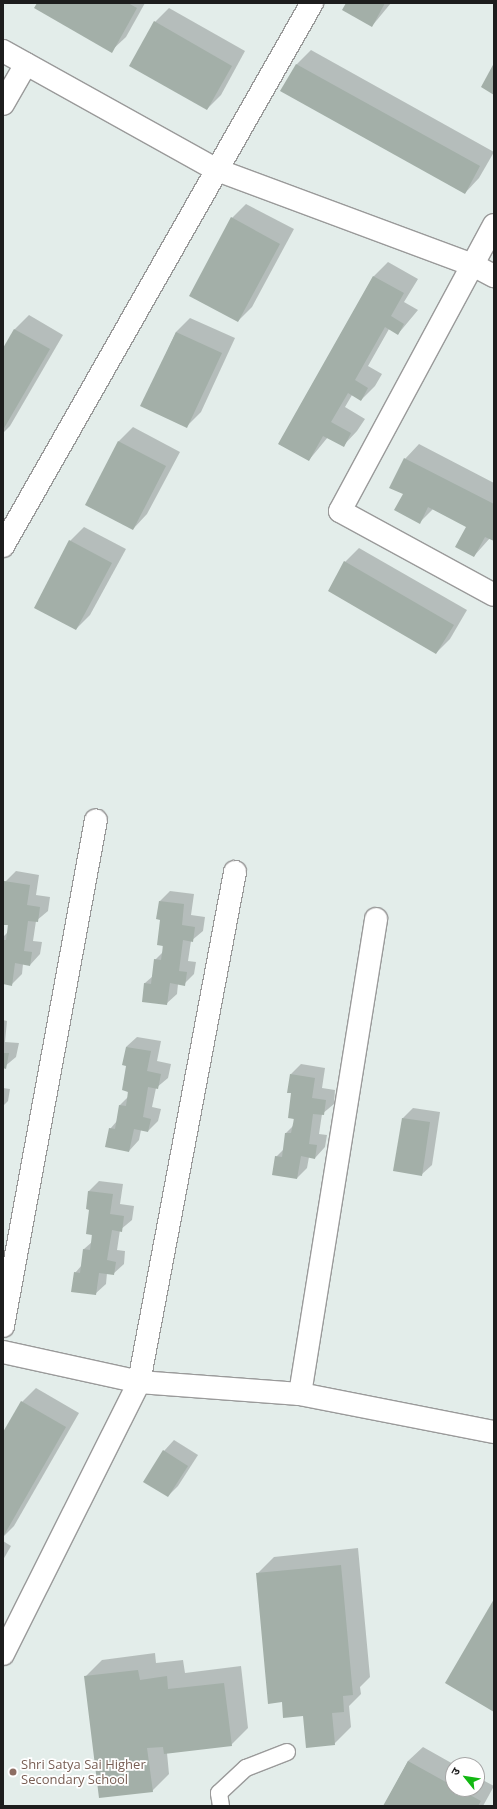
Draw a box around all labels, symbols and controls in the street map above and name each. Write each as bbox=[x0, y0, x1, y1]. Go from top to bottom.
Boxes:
place label: Shri Satya Sai Higher Secondary School bbox=[21, 1757, 146, 1788]
north arrow bbox=[445, 1757, 485, 1797]
text: उ bbox=[447, 1765, 463, 1778]
marker: Shri Satya Sai Higher Secondary School bbox=[8, 1767, 18, 1777]

